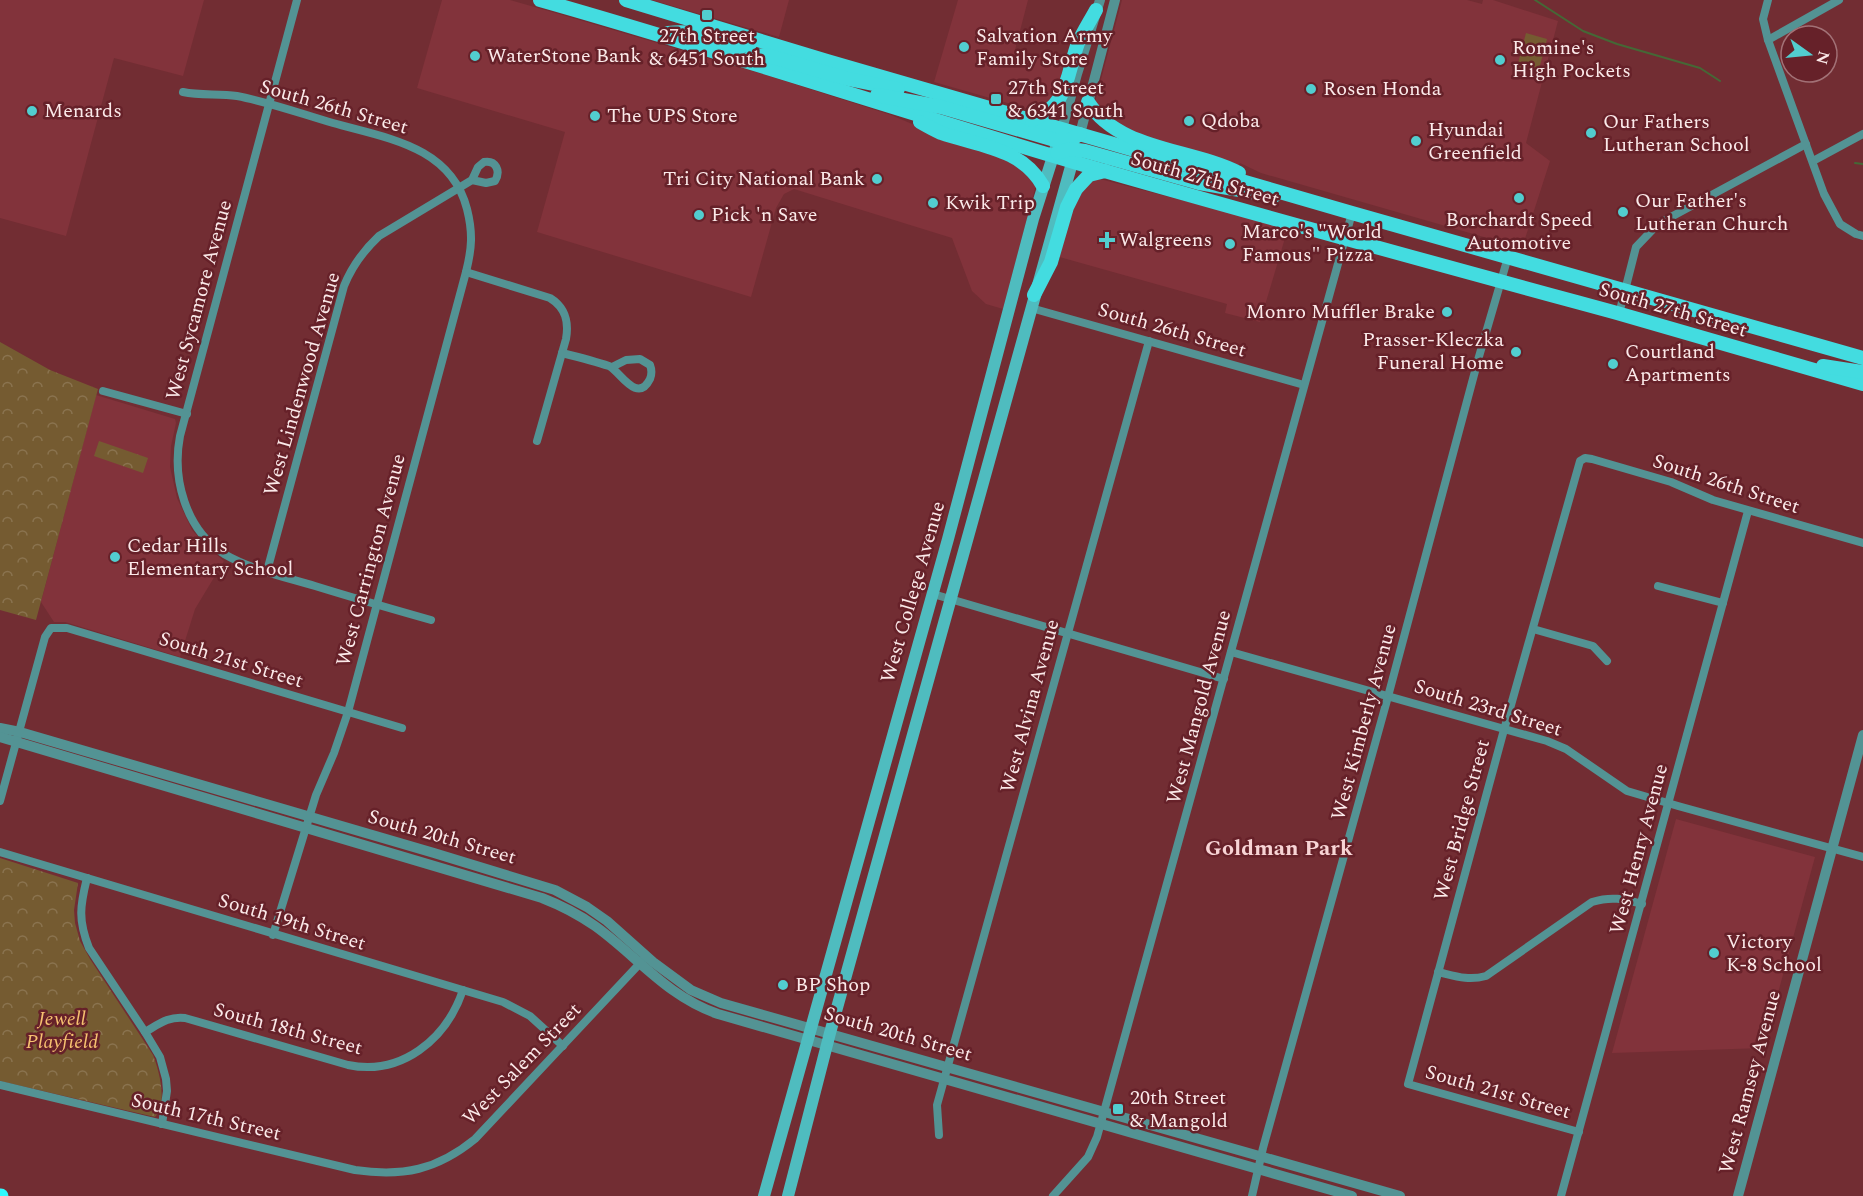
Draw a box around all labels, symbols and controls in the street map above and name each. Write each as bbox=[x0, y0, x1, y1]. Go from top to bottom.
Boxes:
marker: 27th Street & 6451 South bbox=[700, 8, 714, 22]
place label: 27th Street & 6451 South bbox=[649, 21, 765, 74]
place label: Salvation Army Family Store bbox=[976, 21, 1114, 74]
north arrow bbox=[1779, 24, 1839, 84]
place label: Romine's High Pockets bbox=[1512, 33, 1631, 86]
marker: Salvation Army Family Store bbox=[957, 40, 971, 54]
place label: WaterStone Bank bbox=[487, 41, 641, 71]
text: N bbox=[1809, 48, 1836, 67]
marker: WaterStone Bank bbox=[468, 49, 482, 63]
marker: Romine's High Pockets bbox=[1493, 53, 1507, 67]
street label: South 26th Street bbox=[256, 71, 412, 143]
place label: 27th Street & 6341 South bbox=[1008, 73, 1124, 126]
place label: Rosen Honda bbox=[1323, 74, 1442, 104]
marker: Rosen Honda bbox=[1304, 82, 1318, 96]
marker: 27th Street & 6341 South bbox=[989, 92, 1003, 106]
place label: Menards bbox=[44, 96, 122, 126]
place label: The UPS Store bbox=[607, 101, 738, 131]
marker: Menards bbox=[25, 104, 39, 118]
place label: Qdoba bbox=[1201, 106, 1260, 136]
place label: Our Fathers Lutheran School bbox=[1603, 107, 1750, 160]
marker: The UPS Store bbox=[588, 109, 602, 123]
marker: Qdoba bbox=[1182, 114, 1196, 128]
place label: Hyundai Greenfield bbox=[1428, 115, 1522, 168]
marker: Our Fathers Lutheran School bbox=[1584, 126, 1598, 140]
marker: Hyundai Greenfield bbox=[1409, 134, 1423, 148]
street label: South 27th Street bbox=[1127, 143, 1283, 215]
place label: Tri City National Bank bbox=[663, 164, 865, 194]
marker: Tri City National Bank bbox=[870, 172, 884, 186]
place label: Our Father's Lutheran Church bbox=[1635, 186, 1788, 239]
place label: Kwik Trip bbox=[945, 188, 1035, 218]
marker: Borchardt Speed Automotive bbox=[1512, 191, 1526, 205]
marker: Kwik Trip bbox=[926, 196, 940, 210]
street label: West Sycamore Avenue bbox=[158, 197, 240, 403]
place label: Pick 'n Save bbox=[711, 200, 817, 230]
place label: Borchardt Speed Automotive bbox=[1446, 205, 1592, 258]
marker: Our Father's Lutheran Church bbox=[1616, 205, 1630, 219]
marker: Pick 'n Save bbox=[692, 208, 706, 222]
place label: Marco's "World Famous" Pizza bbox=[1242, 217, 1382, 270]
place label: Walgreens bbox=[1119, 225, 1212, 255]
marker: Walgreens bbox=[1100, 233, 1114, 247]
marker: Marco's "World Famous" Pizza bbox=[1223, 237, 1237, 251]
street label: West Lindenwood Avenue bbox=[256, 269, 348, 499]
street label: South 27th Street bbox=[1595, 274, 1751, 346]
street label: South 26th Street bbox=[1094, 294, 1250, 366]
place label: Monro Muffler Brake bbox=[1246, 297, 1435, 327]
marker: Monro Muffler Brake bbox=[1440, 305, 1454, 319]
place label: Prasser-Kleczka Funeral Home bbox=[1362, 325, 1504, 378]
place label: Courtland Apartments bbox=[1625, 337, 1731, 390]
marker: Prasser-Kleczka Funeral Home bbox=[1509, 345, 1523, 359]
marker: Courtland Apartments bbox=[1606, 357, 1620, 371]
street label: South 26th Street bbox=[1649, 446, 1803, 522]
street label: West Carrington Avenue bbox=[328, 450, 414, 670]
street label: West College Avenue bbox=[873, 498, 953, 686]
place label: Cedar Hills Elementary School bbox=[127, 531, 293, 584]
marker: Cedar Hills Elementary School bbox=[108, 550, 122, 564]
street label: West Mangold Avenue bbox=[1159, 607, 1239, 807]
street label: West Alvina Avenue bbox=[992, 616, 1068, 796]
street label: West Kimberly Avenue bbox=[1323, 620, 1405, 824]
street label: South 21st Street bbox=[155, 624, 307, 696]
street label: South 23rd Street bbox=[1410, 671, 1566, 745]
street label: West Bridge Street bbox=[1426, 736, 1498, 904]
street label: West Henry Avenue bbox=[1602, 760, 1676, 938]
street label: South 20th Street bbox=[364, 801, 520, 873]
district label: Goldman Park bbox=[1205, 832, 1354, 865]
street label: South 19th Street bbox=[214, 885, 370, 959]
place label: Victory K-8 School bbox=[1726, 927, 1822, 980]
marker: Victory K-8 School bbox=[1707, 946, 1721, 960]
place label: BP Shop bbox=[795, 970, 870, 1000]
marker: BP Shop bbox=[776, 978, 790, 992]
street label: West Ramsey Avenue bbox=[1711, 987, 1789, 1177]
street label: South 18th Street bbox=[210, 995, 366, 1063]
street label: West Salem Street bbox=[456, 996, 588, 1132]
street label: South 20th Street bbox=[820, 998, 976, 1070]
park label: Jewell Playfield bbox=[26, 1004, 98, 1057]
street label: South 21st Street bbox=[1422, 1057, 1574, 1127]
place label: 20th Street & Mangold bbox=[1130, 1083, 1228, 1136]
street label: South 17th Street bbox=[128, 1085, 284, 1149]
marker: 20th Street & Mangold bbox=[1111, 1102, 1125, 1116]

